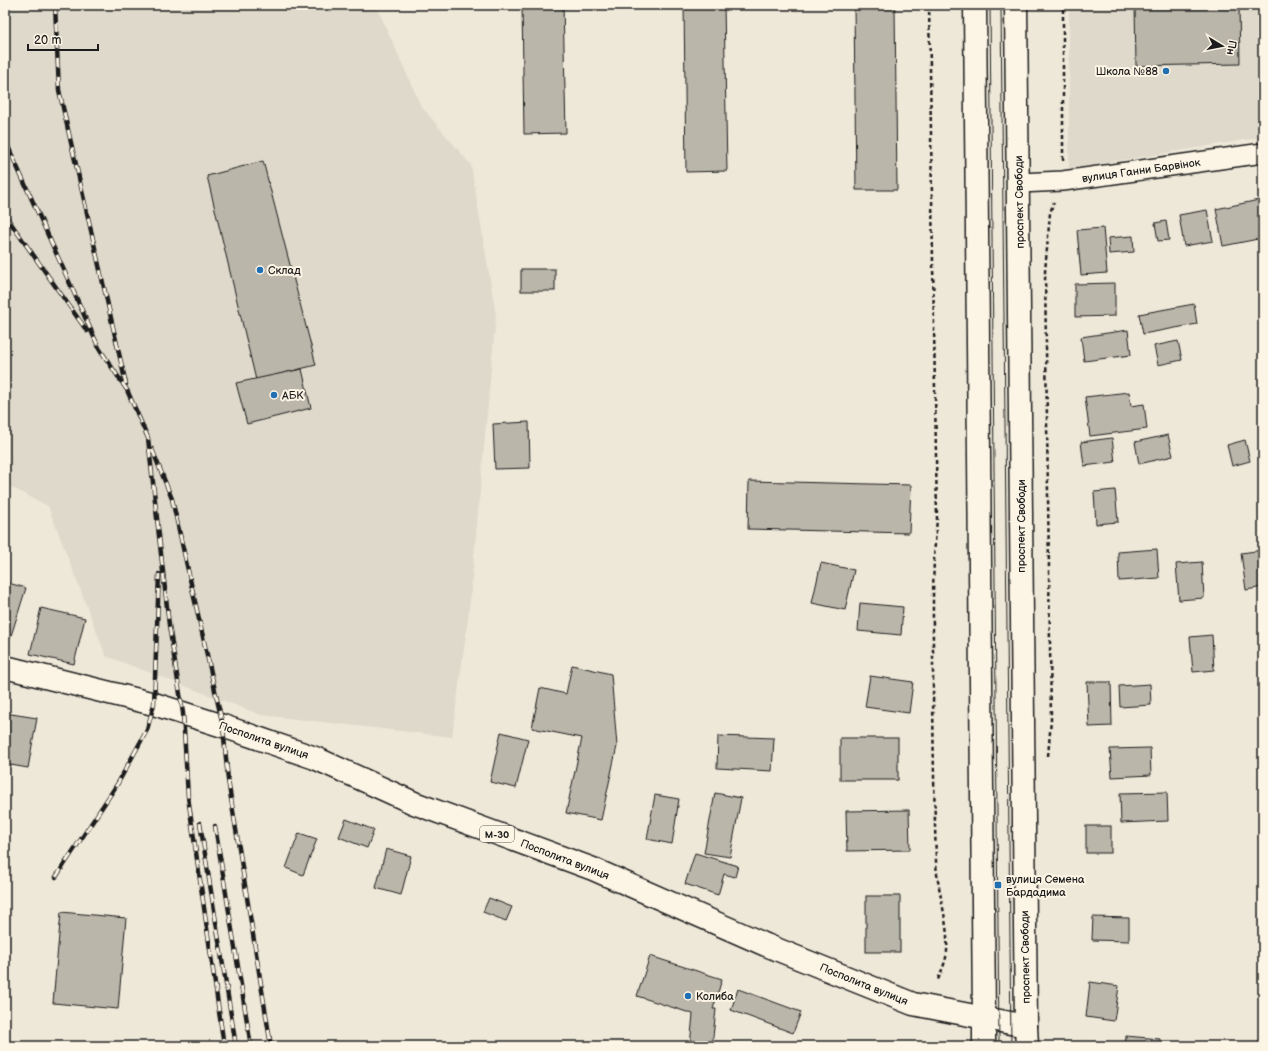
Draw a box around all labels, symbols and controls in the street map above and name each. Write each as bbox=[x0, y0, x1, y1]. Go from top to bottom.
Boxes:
scale bar bbox=[28, 26, 98, 52]
north arrow bbox=[1202, 26, 1242, 66]
text: 20 m bbox=[34, 33, 61, 48]
text: Пн bbox=[1224, 39, 1239, 56]
place label: Школа №88 bbox=[1096, 65, 1158, 78]
marker: Школа №88 bbox=[1161, 66, 1171, 76]
street label: проспект Свободи bbox=[1012, 155, 1027, 249]
street label: вулиця Ганни Барвінок bbox=[1081, 156, 1201, 185]
place label: Склад bbox=[268, 264, 301, 277]
marker: Склад bbox=[255, 265, 265, 275]
place label: АБК bbox=[281, 389, 304, 402]
marker: АБК bbox=[269, 390, 279, 400]
street label: проспект Свободи bbox=[1015, 479, 1028, 573]
street label: Посполита вулиця bbox=[217, 719, 310, 762]
road number: М-30 bbox=[480, 826, 514, 842]
street label: Посполита вулиця bbox=[519, 837, 611, 882]
place label: вулиця Семена Бардадима bbox=[1006, 873, 1085, 899]
marker: вулиця Семена Бардадима bbox=[993, 880, 1003, 890]
street label: проспект Свободи bbox=[1018, 910, 1033, 1004]
street label: Посполита вулиця bbox=[818, 961, 910, 1008]
place label: Колиба bbox=[696, 990, 734, 1003]
marker: Колиба bbox=[683, 991, 693, 1001]

